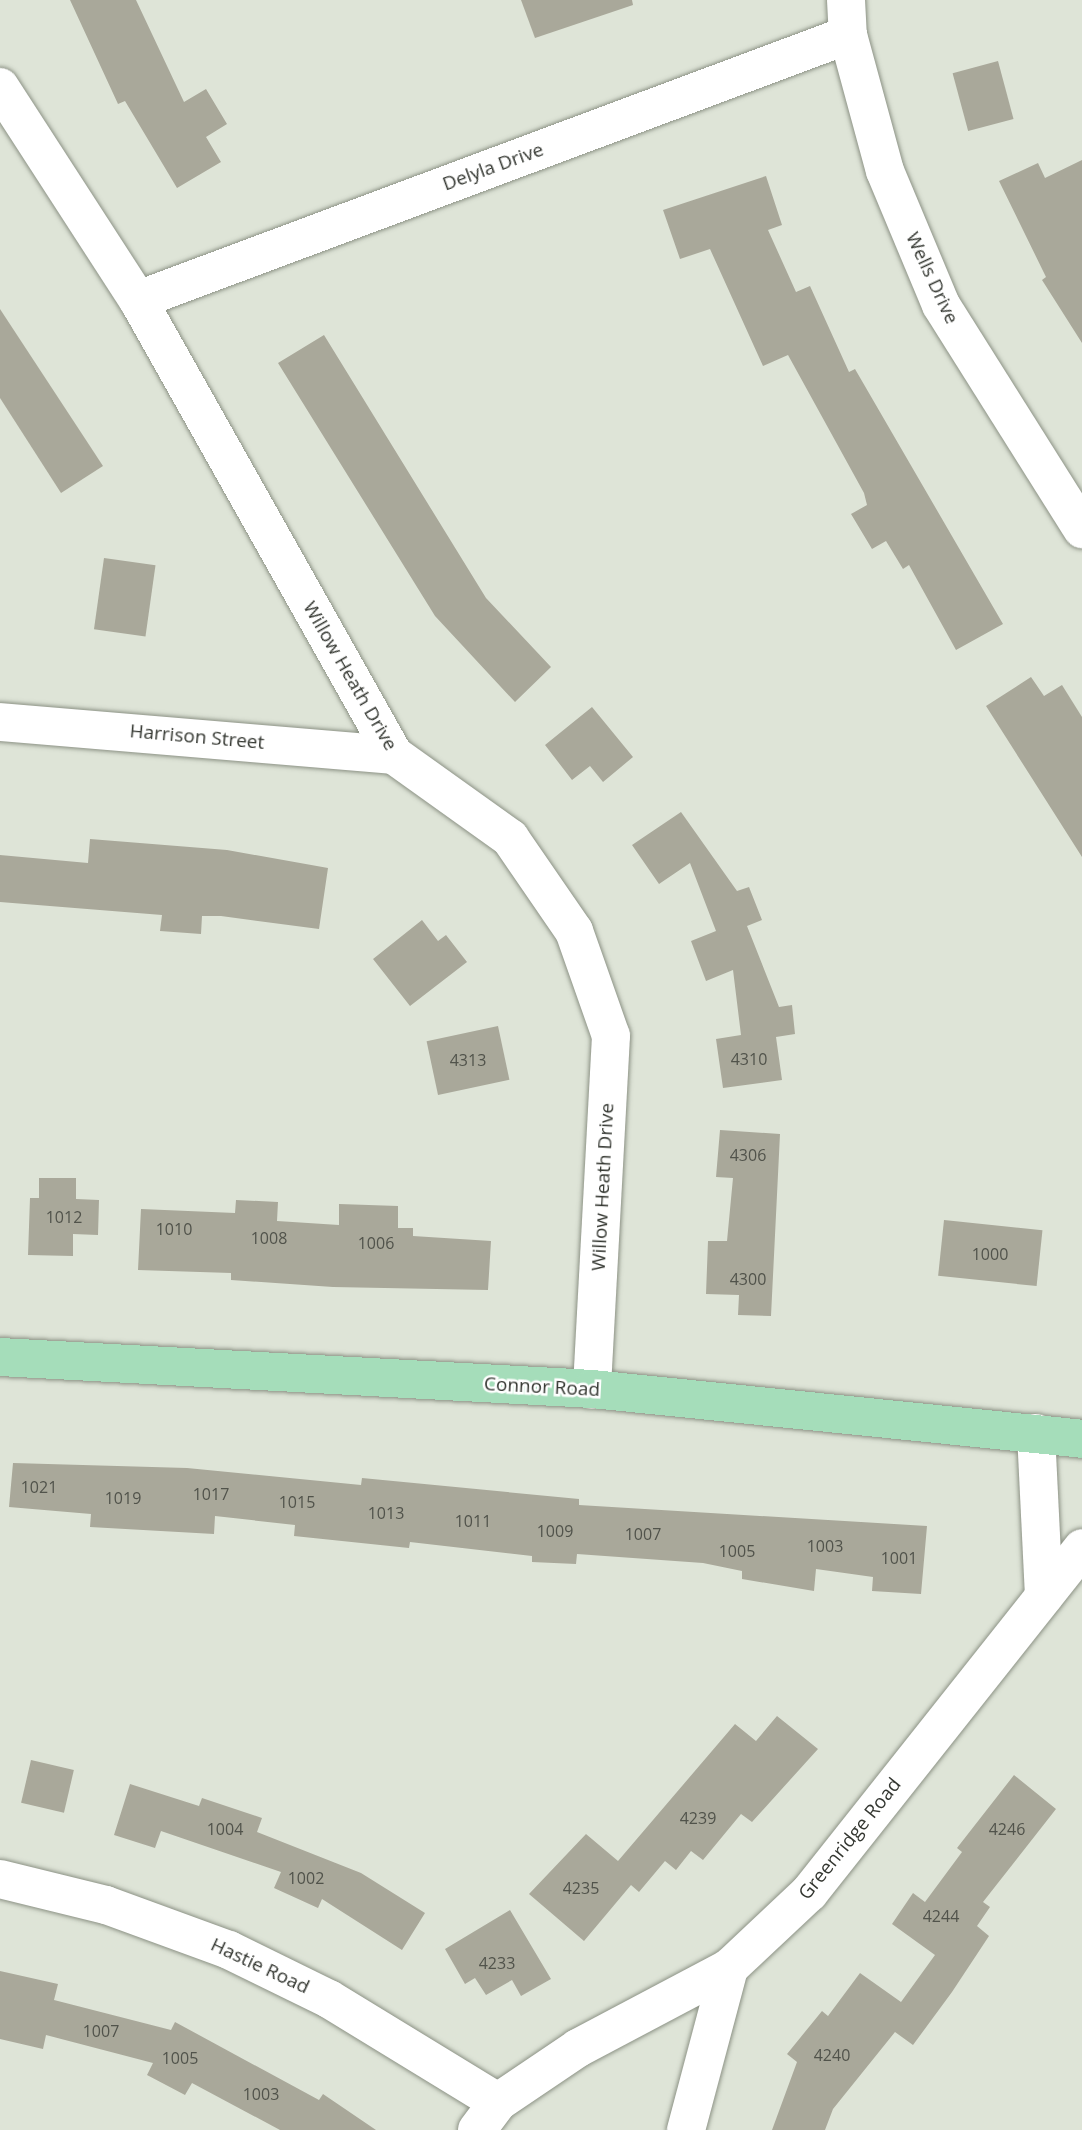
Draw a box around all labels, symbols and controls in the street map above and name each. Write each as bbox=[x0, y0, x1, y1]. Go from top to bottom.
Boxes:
street label: Delyla Drive bbox=[440, 138, 546, 196]
street label: Wells Drive bbox=[901, 229, 963, 327]
street label: Willow Heath Drive bbox=[298, 598, 402, 754]
street label: Harrison Street bbox=[129, 720, 265, 754]
house number: 4310 bbox=[731, 1049, 767, 1069]
house number: 4313 bbox=[450, 1050, 486, 1070]
street label: Willow Heath Drive bbox=[587, 1102, 619, 1272]
house number: 4306 bbox=[730, 1145, 766, 1165]
house number: 1012 bbox=[46, 1207, 82, 1227]
house number: 1010 bbox=[156, 1219, 192, 1239]
house number: 1008 bbox=[251, 1228, 287, 1248]
house number: 1006 bbox=[358, 1233, 394, 1253]
house number: 1000 bbox=[972, 1244, 1008, 1264]
house number: 4300 bbox=[730, 1269, 766, 1289]
street label: Connor Road bbox=[483, 1373, 601, 1401]
house number: 1021 bbox=[21, 1477, 57, 1497]
house number: 1017 bbox=[193, 1484, 229, 1504]
house number: 1019 bbox=[105, 1488, 141, 1508]
house number: 1015 bbox=[279, 1492, 315, 1512]
house number: 1013 bbox=[368, 1503, 404, 1523]
house number: 1011 bbox=[455, 1511, 491, 1531]
house number: 1009 bbox=[537, 1521, 573, 1541]
house number: 1007 bbox=[625, 1524, 661, 1544]
house number: 1003 bbox=[807, 1536, 843, 1556]
house number: 1005 bbox=[719, 1541, 755, 1561]
house number: 1001 bbox=[881, 1548, 917, 1568]
street label: Greenridge Road bbox=[794, 1774, 906, 1904]
house number: 4239 bbox=[680, 1808, 716, 1828]
house number: 1004 bbox=[207, 1819, 243, 1839]
house number: 4246 bbox=[989, 1819, 1025, 1839]
house number: 1002 bbox=[288, 1868, 324, 1888]
house number: 4235 bbox=[563, 1878, 599, 1898]
house number: 4244 bbox=[923, 1906, 959, 1926]
street label: Hastie Road bbox=[207, 1933, 313, 1999]
house number: 4233 bbox=[479, 1953, 515, 1973]
house number: 1007 bbox=[83, 2021, 119, 2041]
house number: 4240 bbox=[814, 2045, 850, 2065]
house number: 1005 bbox=[162, 2048, 198, 2068]
house number: 1003 bbox=[243, 2084, 279, 2104]

